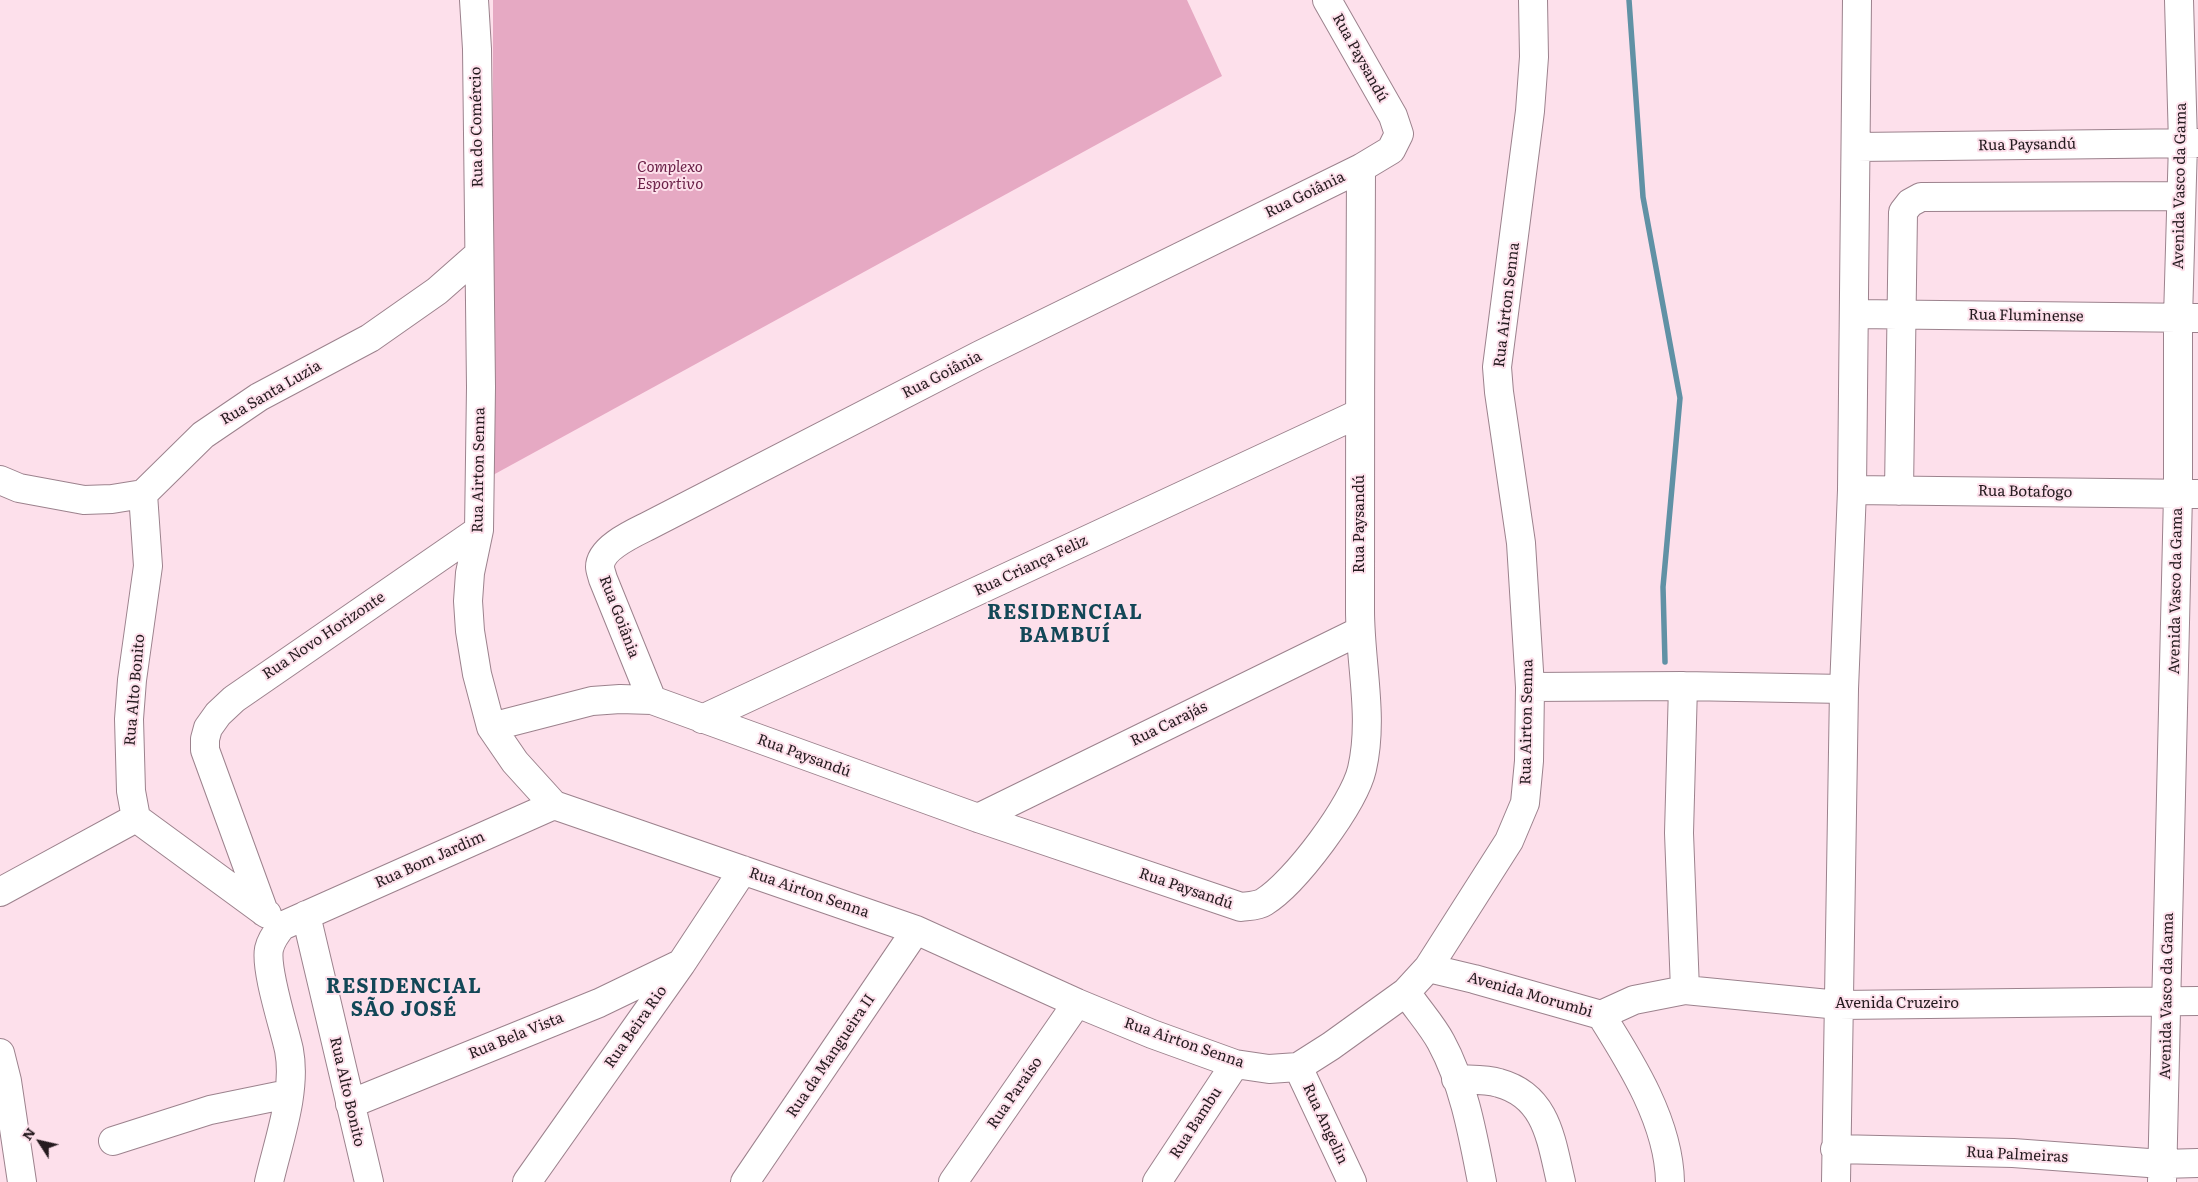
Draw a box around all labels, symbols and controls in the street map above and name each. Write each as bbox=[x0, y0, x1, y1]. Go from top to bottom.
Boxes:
street label: Rua Paysandú bbox=[1328, 11, 1392, 105]
street label: Rua do Comércio bbox=[467, 66, 487, 188]
street label: Avenida Vasco da Gama bbox=[2170, 102, 2190, 270]
street label: Rua Paysandú bbox=[1978, 135, 2076, 155]
park label: Complexo Esportivo bbox=[637, 159, 703, 194]
street label: Rua Goiânia bbox=[1262, 168, 1348, 222]
street label: Rua Airton Senna bbox=[1490, 241, 1524, 369]
street label: Rua Fluminense bbox=[1968, 306, 2084, 326]
street label: Rua Goiânia bbox=[899, 347, 985, 403]
street label: Rua Santa Luzia bbox=[218, 357, 324, 429]
street label: Rua Airton Senna bbox=[469, 407, 489, 533]
street label: Rua Paysandú bbox=[1351, 475, 1369, 573]
street label: Rua Botafogo bbox=[1978, 482, 2072, 502]
street label: Avenida Vasco da Gama bbox=[2166, 507, 2186, 675]
street label: Rua Criança Feliz bbox=[971, 532, 1091, 600]
street label: Rua Goiânia bbox=[595, 573, 643, 661]
street label: Rua Novo Horizonte bbox=[259, 588, 389, 684]
district label: RESIDENCIAL BAMBUÍ bbox=[986, 601, 1144, 648]
street label: Rua Alto Bonito bbox=[121, 633, 149, 747]
street label: Rua Airton Senna bbox=[1517, 659, 1537, 785]
street label: Rua Carajás bbox=[1128, 698, 1210, 750]
street label: Rua Paysandú bbox=[755, 731, 853, 781]
street label: Rua Bom Jardim bbox=[372, 828, 488, 892]
street label: Rua Airton Senna bbox=[747, 864, 871, 922]
street label: Rua Paysandú bbox=[1137, 864, 1235, 914]
street label: Avenida Vasco da Gama bbox=[2157, 912, 2177, 1080]
street label: Avenida Morumbi bbox=[1465, 969, 1595, 1021]
district label: RESIDENCIAL SÃO JOSÉ bbox=[325, 975, 483, 1022]
street label: Rua Beira Rio bbox=[601, 982, 671, 1072]
street label: Rua da Mangueira II bbox=[783, 991, 879, 1121]
street label: Avenida Cruzeiro bbox=[1835, 995, 1959, 1013]
street label: Rua Bela Vista bbox=[466, 1009, 566, 1063]
street label: Rua Airton Senna bbox=[1122, 1014, 1246, 1072]
street label: Rua Alto Bonito bbox=[326, 1035, 368, 1149]
street label: Rua Paraíso bbox=[984, 1054, 1046, 1132]
street label: Rua Angelin bbox=[1298, 1081, 1352, 1167]
street label: Rua Bambu bbox=[1166, 1084, 1226, 1162]
north arrow bbox=[15, 1117, 65, 1167]
text: N bbox=[16, 1123, 39, 1144]
street label: Rua Palmeiras bbox=[1966, 1143, 2068, 1167]

